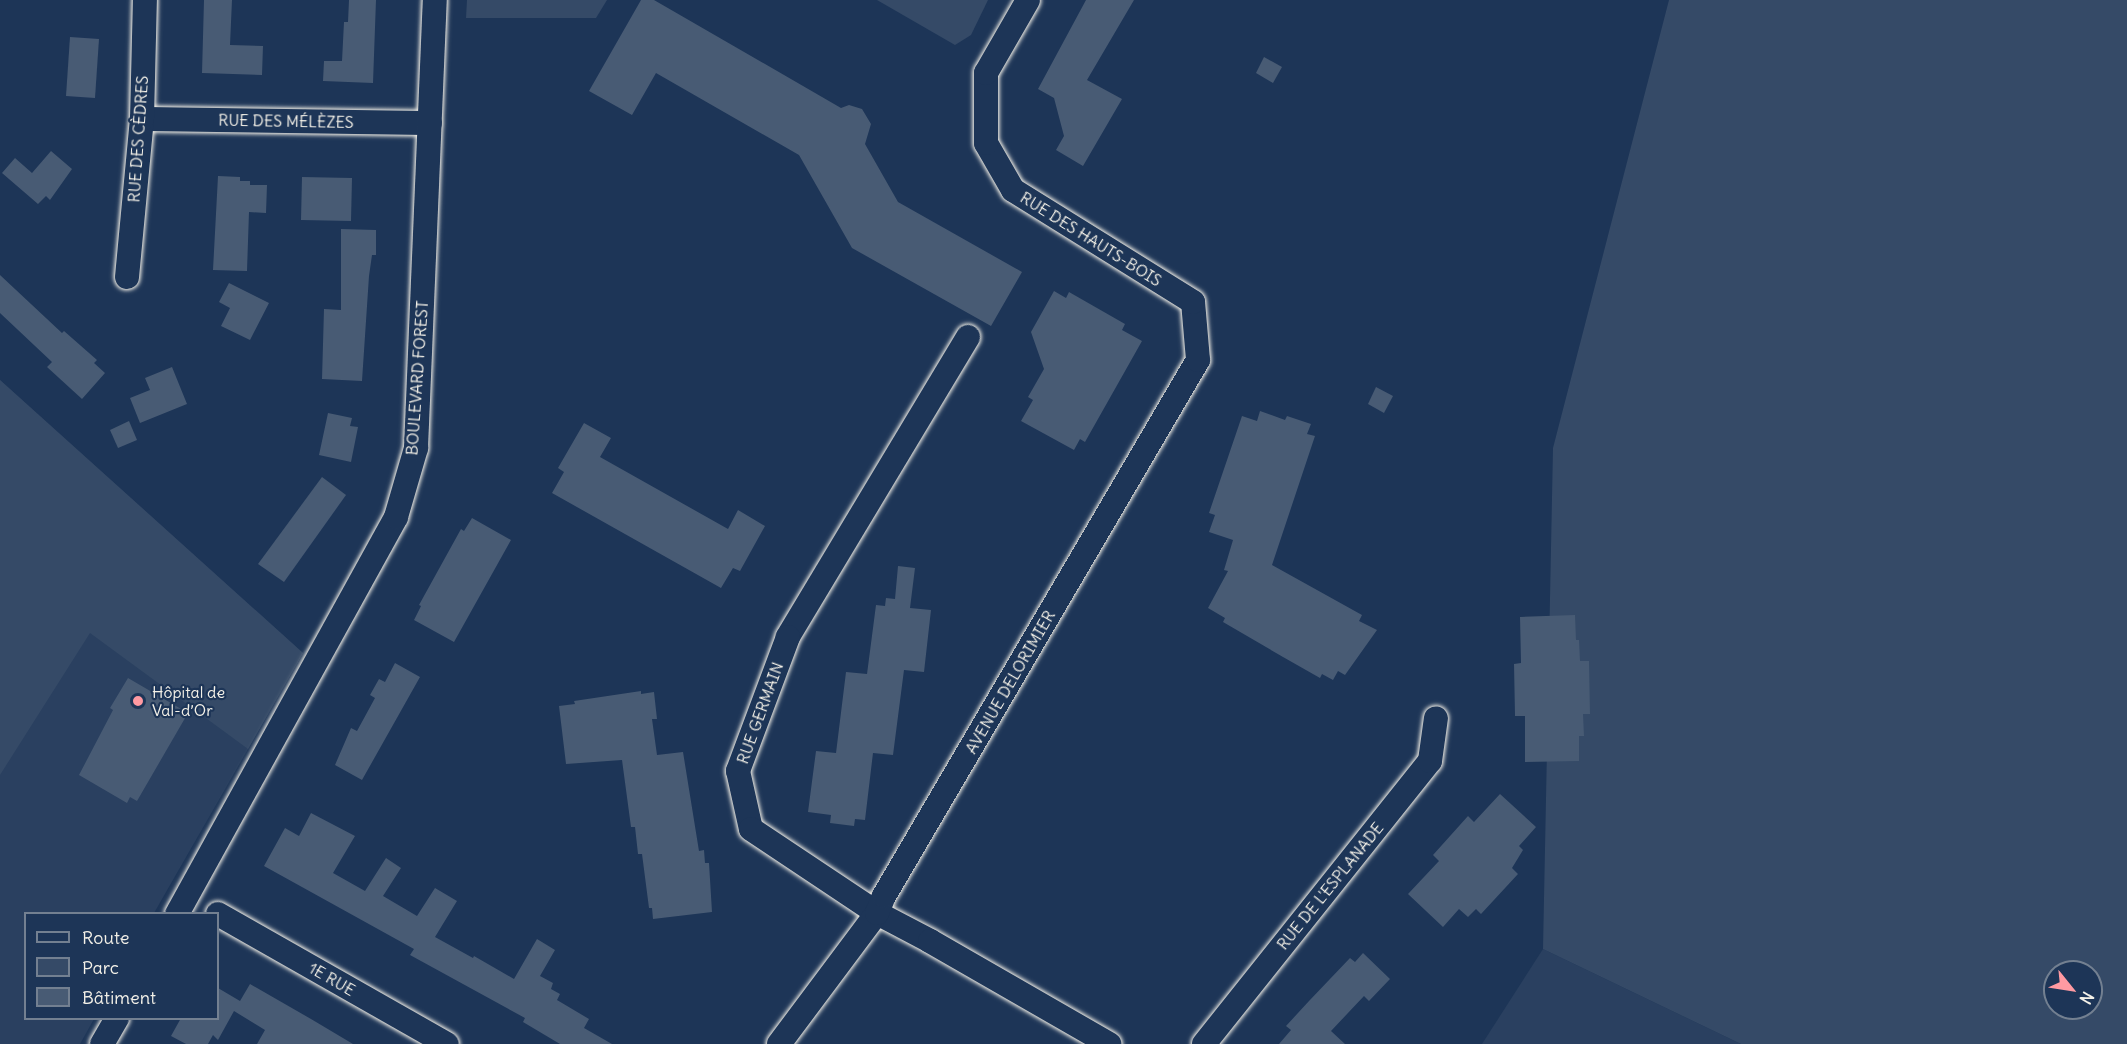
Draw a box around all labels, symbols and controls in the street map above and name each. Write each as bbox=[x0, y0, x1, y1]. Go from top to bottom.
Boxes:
street label: RUE DES CÈDRES bbox=[124, 75, 152, 203]
street label: RUE DES MÉLÈZES bbox=[218, 110, 354, 132]
street label: RUE DES HAUTS-BOIS bbox=[1017, 188, 1165, 290]
street label: BOULEVARD FOREST bbox=[402, 300, 432, 456]
street label: AVENUE DELORIMIER bbox=[961, 607, 1059, 757]
street label: RUE GERMAIN bbox=[733, 660, 787, 766]
place label: Hôpital de Val-d’Or bbox=[152, 682, 225, 720]
marker: Hôpital de Val-d’Or bbox=[129, 692, 147, 710]
street label: RUE DE L'ESPLANADE bbox=[1273, 819, 1387, 953]
legend bbox=[24, 912, 219, 1020]
text: Route bbox=[82, 926, 130, 949]
text: Parc bbox=[82, 956, 119, 979]
street label: 1E RUE bbox=[306, 958, 358, 1000]
north arrow bbox=[2043, 960, 2103, 1020]
text: Bâtiment bbox=[82, 986, 156, 1009]
text: N bbox=[2075, 988, 2098, 1008]

